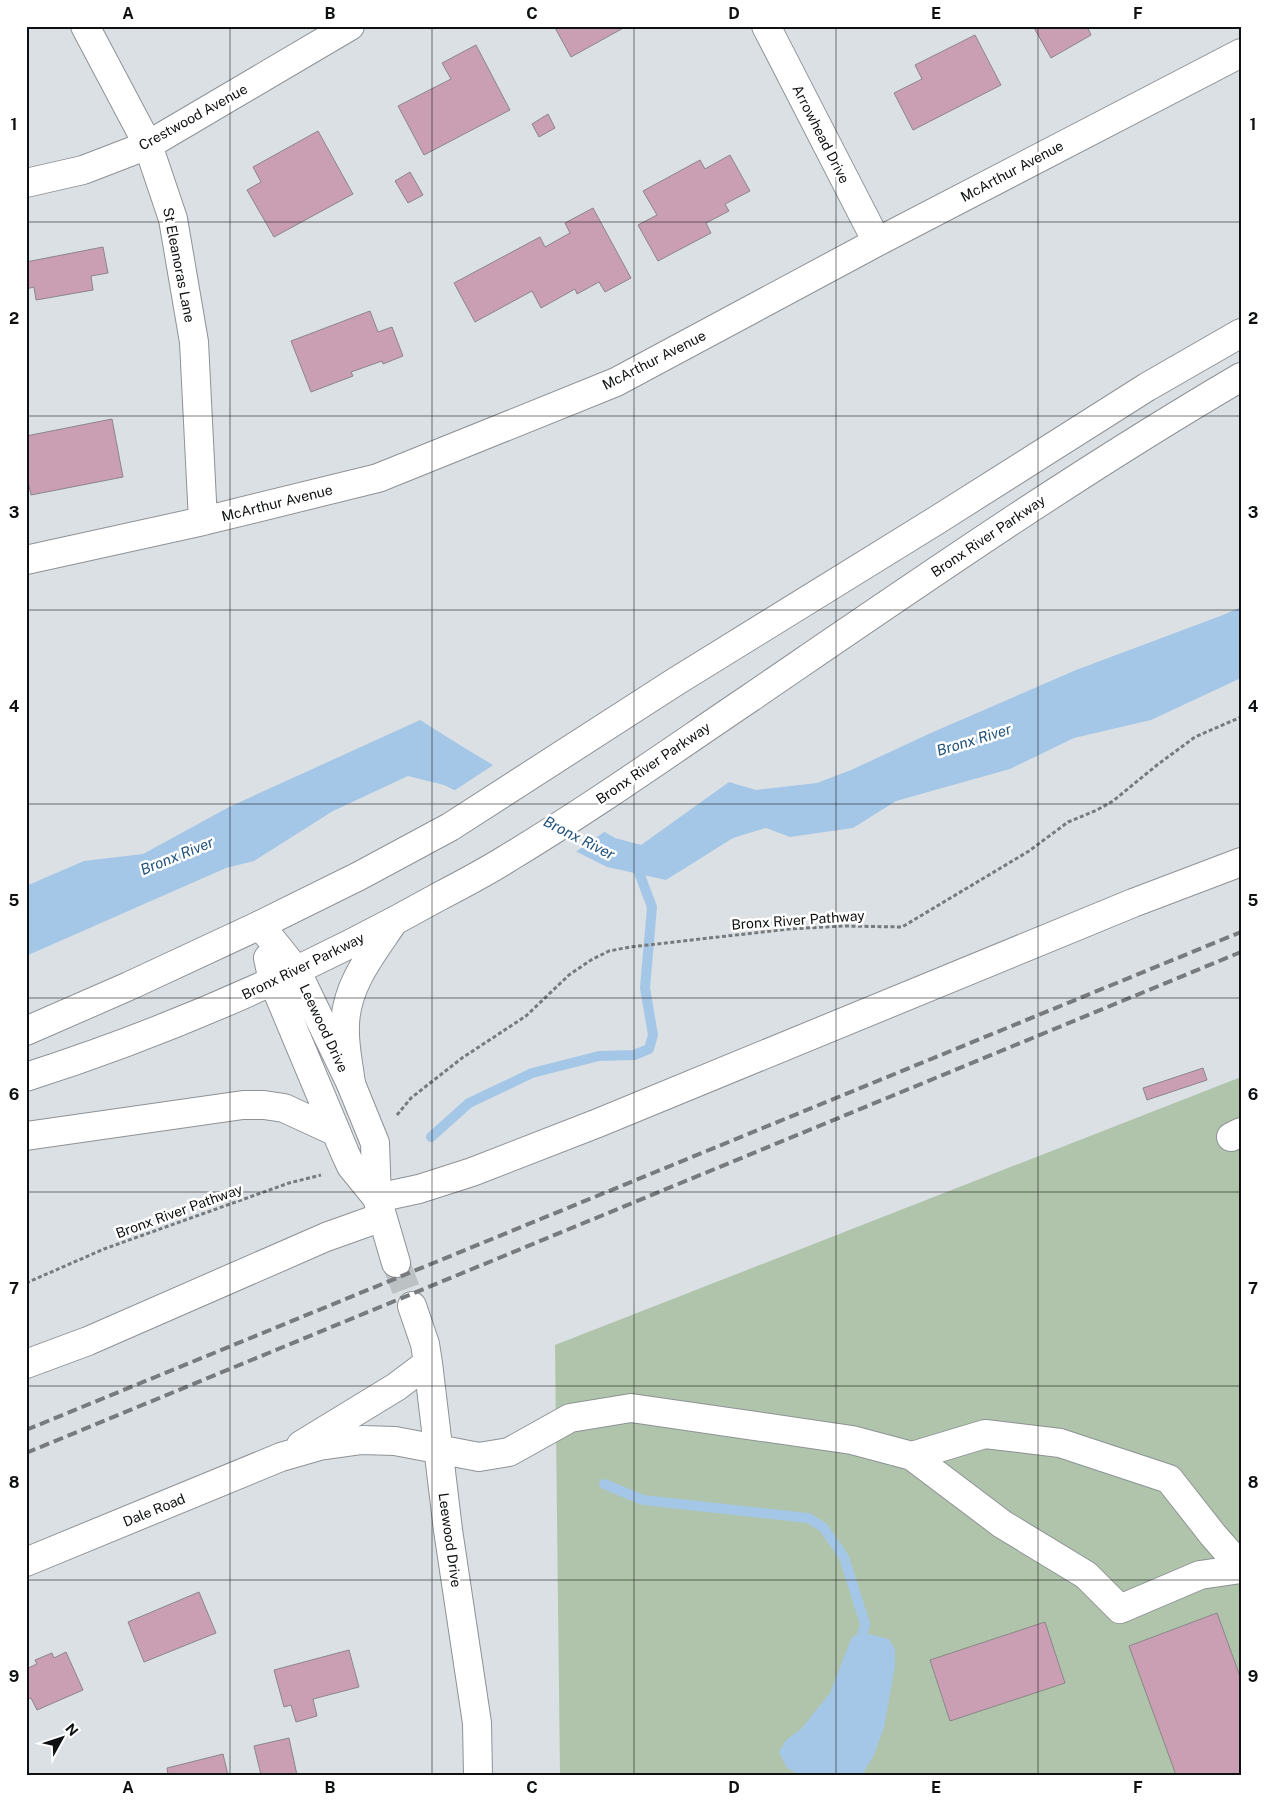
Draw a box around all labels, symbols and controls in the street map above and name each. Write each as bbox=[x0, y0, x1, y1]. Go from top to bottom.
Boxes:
text: A bbox=[122, 4, 134, 23]
text: B bbox=[325, 4, 336, 23]
text: C bbox=[526, 4, 538, 23]
text: D bbox=[728, 4, 740, 23]
text: E bbox=[931, 4, 941, 23]
text: F bbox=[1133, 4, 1143, 23]
street label: Crestwood Avenue bbox=[136, 80, 250, 153]
street label: Arrowhead Drive bbox=[789, 82, 853, 186]
text: 1 bbox=[11, 115, 17, 134]
text: 1 bbox=[1250, 115, 1256, 134]
street label: McArthur Avenue bbox=[958, 137, 1066, 205]
street label: St Eleanoras Lane bbox=[160, 206, 198, 324]
text: 2 bbox=[9, 309, 19, 328]
text: 2 bbox=[1248, 309, 1258, 328]
street label: McArthur Avenue bbox=[600, 327, 708, 393]
street label: McArthur Avenue bbox=[220, 481, 334, 525]
street label: Bronx River Parkway bbox=[928, 492, 1049, 580]
text: 3 bbox=[9, 503, 19, 522]
text: 3 bbox=[1248, 503, 1258, 522]
text: 4 bbox=[9, 697, 20, 716]
text: 4 bbox=[1248, 697, 1259, 716]
street label: Bronx River Parkway bbox=[593, 719, 714, 807]
water label: Bronx River bbox=[934, 720, 1014, 759]
water label: Bronx River bbox=[541, 812, 618, 863]
water label: Bronx River bbox=[138, 833, 216, 878]
text: 5 bbox=[9, 891, 20, 910]
text: 5 bbox=[1248, 891, 1259, 910]
street label: Bronx River Pathway bbox=[731, 907, 866, 933]
street label: Bronx River Parkway bbox=[239, 929, 367, 1003]
street label: Leewood Drive bbox=[297, 981, 351, 1075]
text: 6 bbox=[9, 1085, 19, 1104]
text: 6 bbox=[1248, 1085, 1258, 1104]
street label: Bronx River Pathway bbox=[113, 1180, 245, 1241]
text: 7 bbox=[9, 1279, 19, 1298]
text: 7 bbox=[1248, 1279, 1258, 1298]
text: 8 bbox=[9, 1473, 20, 1492]
text: 8 bbox=[1248, 1473, 1259, 1492]
street label: Dale Road bbox=[121, 1490, 187, 1530]
street label: Leewood Drive bbox=[435, 1492, 465, 1588]
text: 9 bbox=[9, 1667, 19, 1686]
text: 9 bbox=[1248, 1667, 1258, 1686]
north arrow bbox=[38, 1714, 88, 1764]
text: N bbox=[62, 1720, 82, 1739]
text: A bbox=[122, 1778, 134, 1797]
text: B bbox=[325, 1778, 336, 1797]
text: C bbox=[526, 1778, 538, 1797]
text: D bbox=[728, 1778, 740, 1797]
text: E bbox=[931, 1778, 941, 1797]
text: F bbox=[1133, 1778, 1143, 1797]

